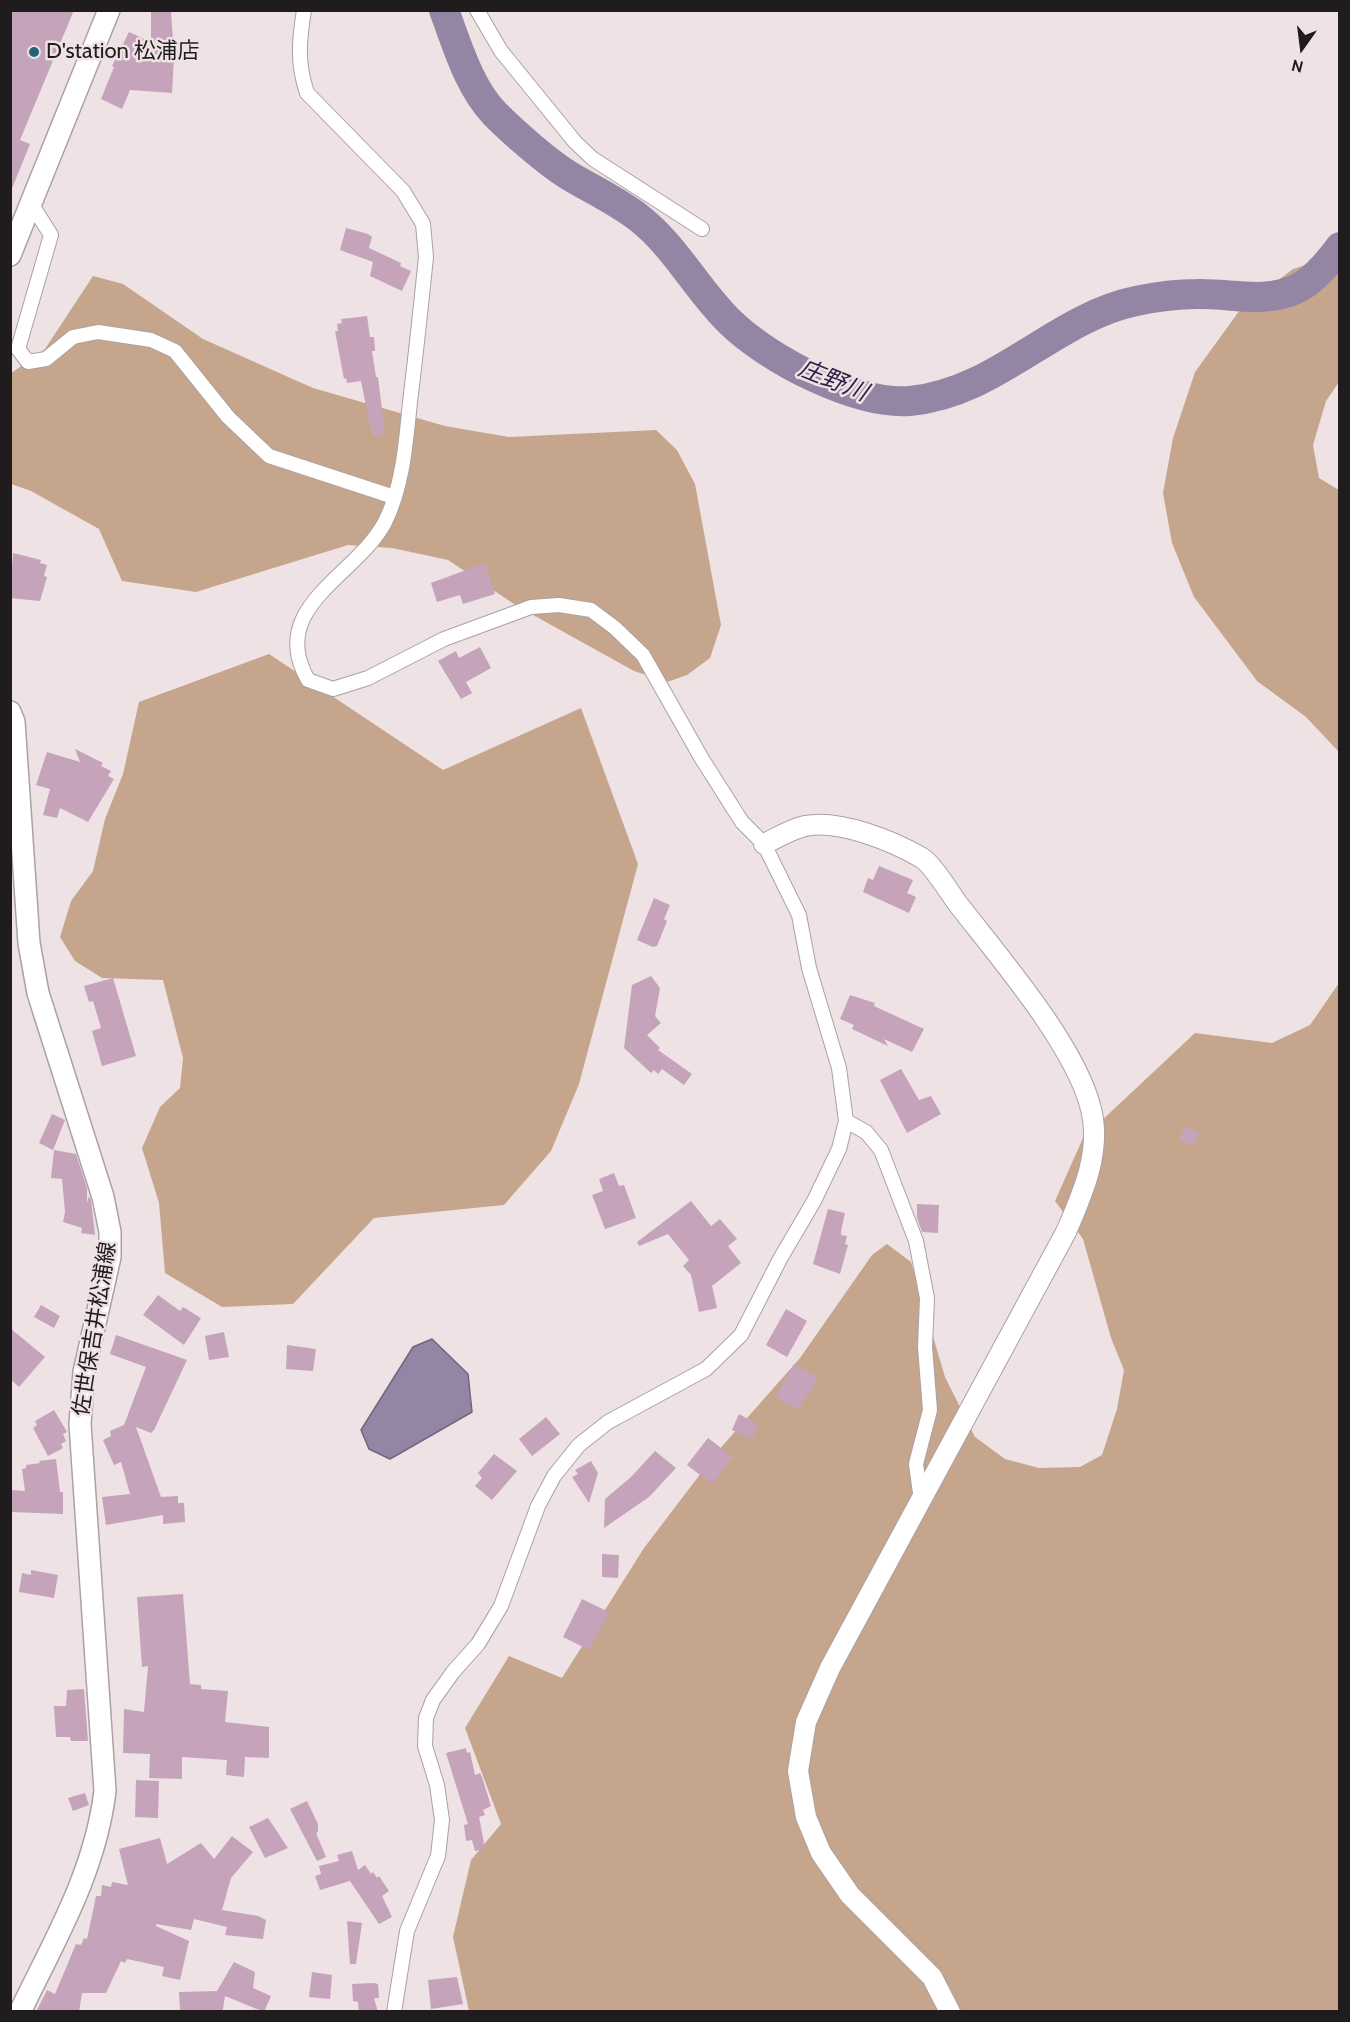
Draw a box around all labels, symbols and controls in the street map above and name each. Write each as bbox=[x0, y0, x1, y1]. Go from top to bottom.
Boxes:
north arrow bbox=[1272, 18, 1332, 78]
place label: D'station 松浦店 bbox=[46, 39, 200, 65]
marker: D'station 松浦店 bbox=[27, 45, 41, 59]
text: N bbox=[1290, 55, 1305, 77]
water label: 庄野川 bbox=[794, 354, 872, 408]
street label: 佐世保吉井松浦線 bbox=[68, 1240, 122, 1418]

